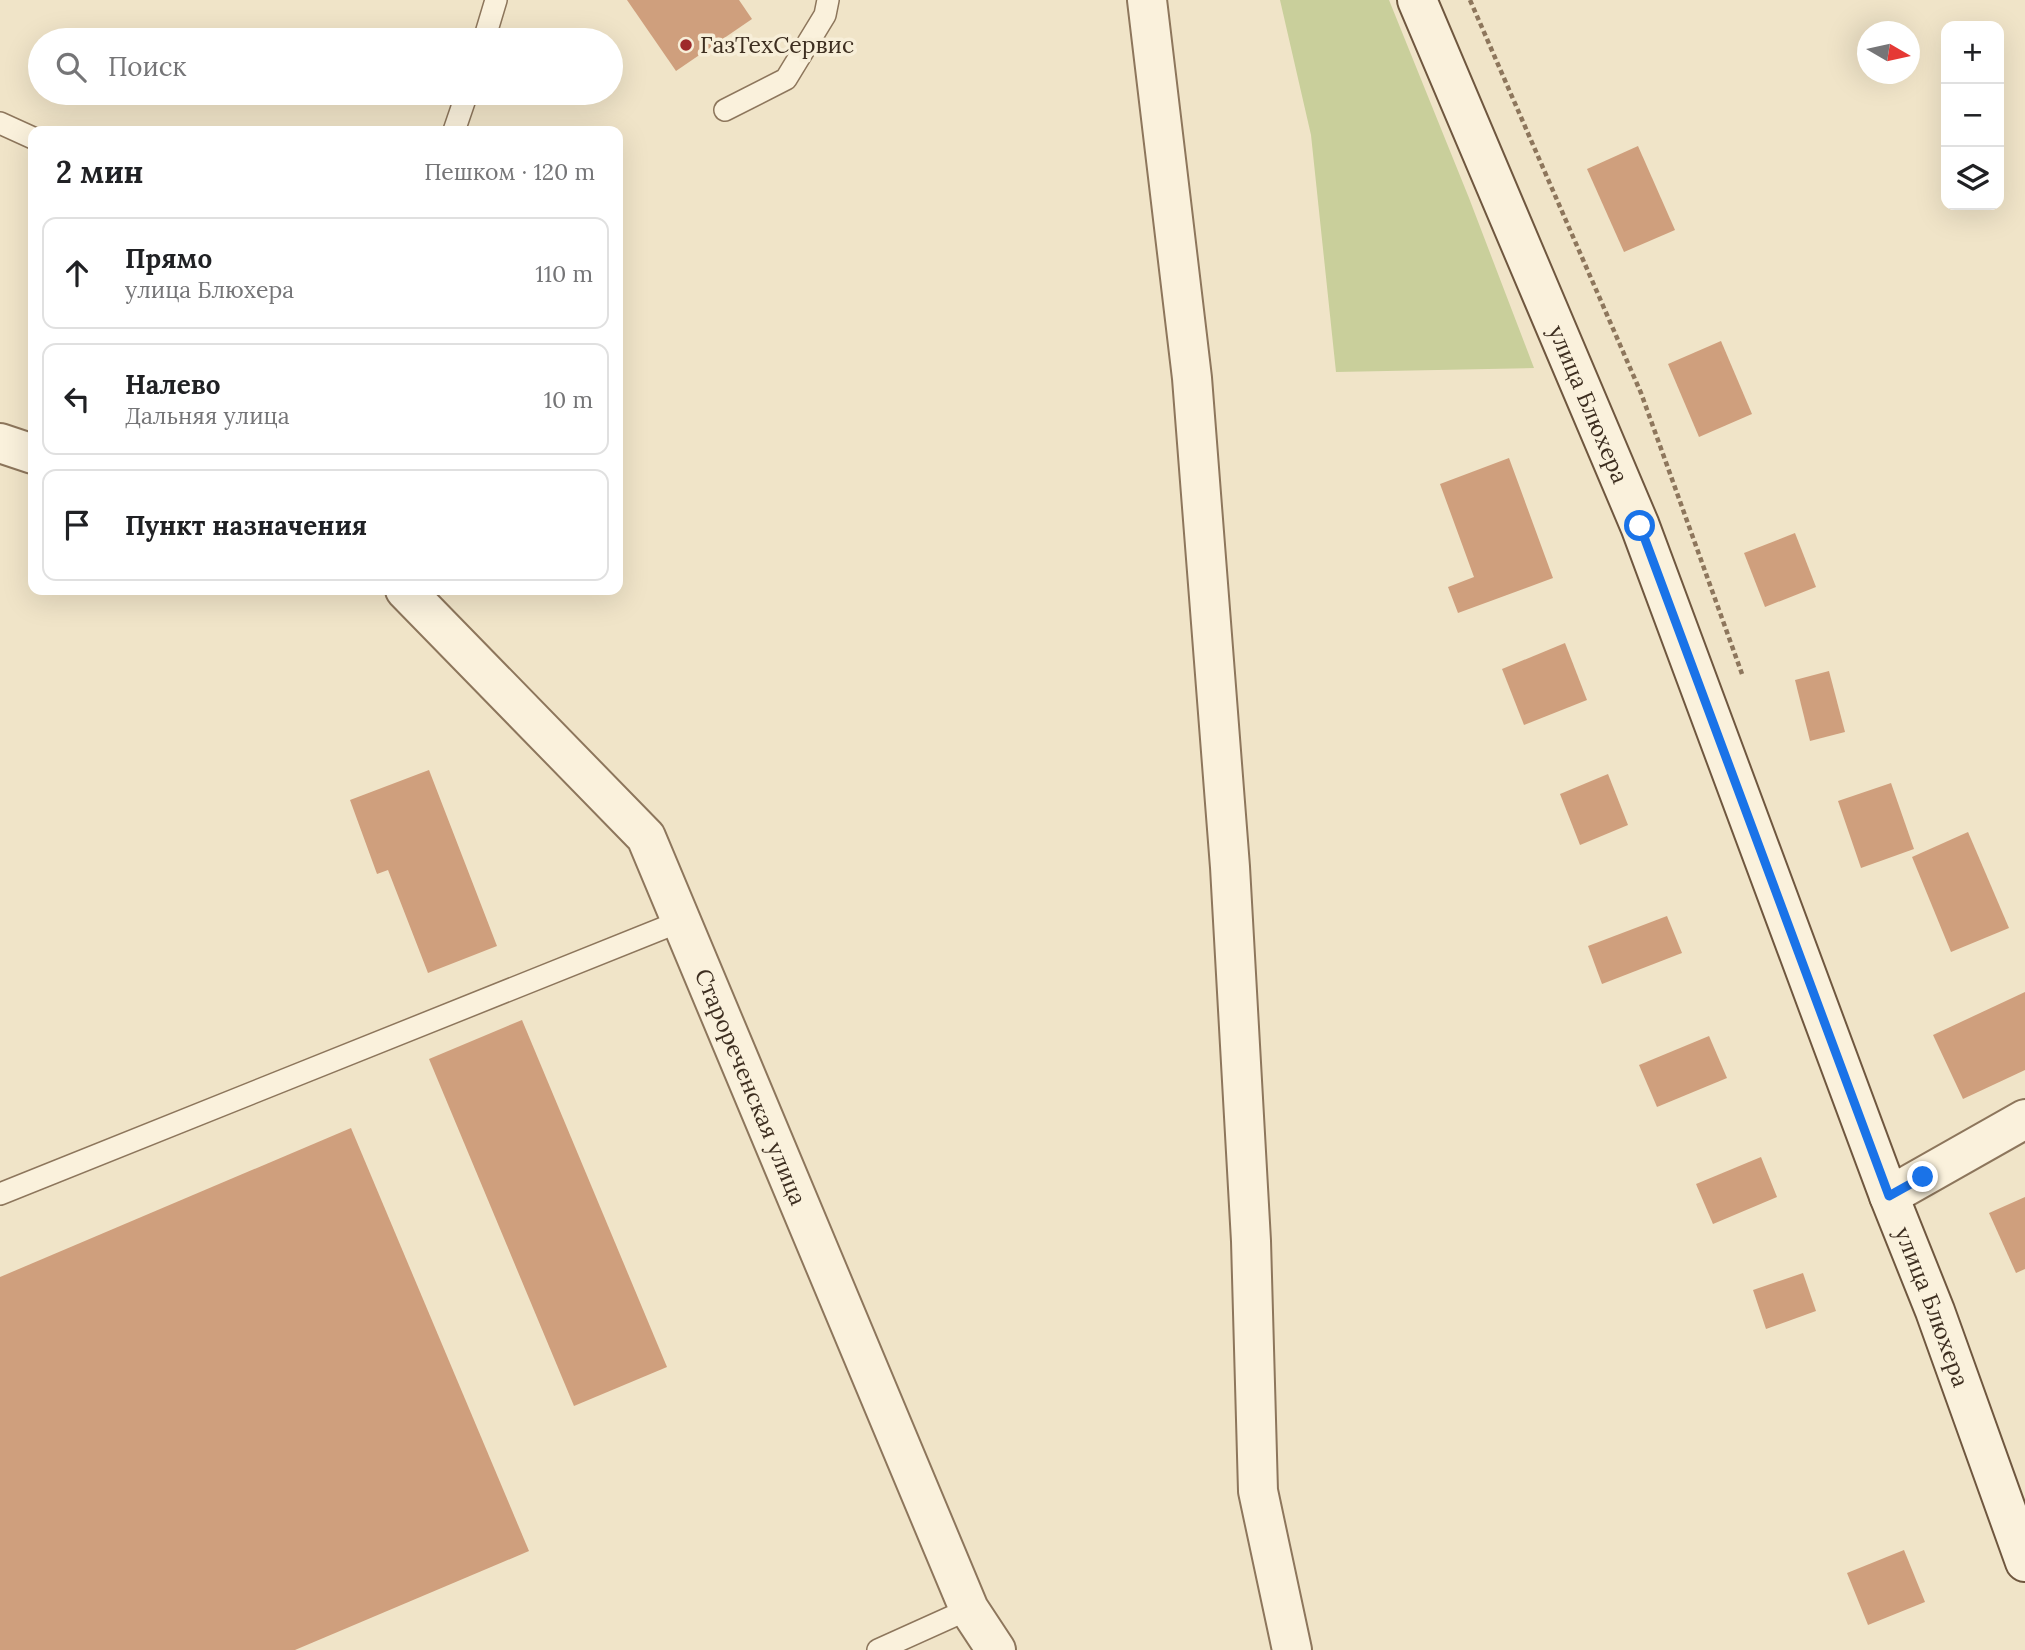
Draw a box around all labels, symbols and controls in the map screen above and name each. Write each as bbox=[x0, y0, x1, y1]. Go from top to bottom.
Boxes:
north arrow bbox=[1857, 21, 1920, 84]
map controls bbox=[1941, 21, 2004, 210]
button: + bbox=[1941, 21, 2004, 84]
search box bbox=[28, 28, 623, 105]
place label: ГазТехСервис bbox=[700, 30, 854, 59]
marker: ГазТехСервис bbox=[678, 37, 694, 53]
icon: search bbox=[52, 48, 90, 86]
text: Поиск bbox=[108, 50, 187, 83]
button: − bbox=[1941, 84, 2004, 147]
button: layers bbox=[1941, 147, 2004, 210]
text: 2 мин bbox=[56, 153, 144, 191]
text: Пешком · 120 m bbox=[424, 157, 595, 186]
text: Прямо bbox=[125, 242, 212, 275]
icon: ahead bbox=[58, 254, 96, 292]
text: 110 m bbox=[535, 259, 593, 288]
text: улица Блюхера bbox=[125, 275, 294, 304]
street label: улица Блюхера bbox=[1542, 320, 1635, 488]
text: Налево bbox=[125, 368, 221, 401]
icon: left bbox=[58, 380, 96, 418]
text: 10 m bbox=[544, 385, 593, 414]
text: Дальняя улица bbox=[125, 401, 290, 430]
icon: arrive bbox=[58, 506, 96, 544]
text: Пункт назначения bbox=[125, 509, 367, 542]
route start bbox=[1624, 510, 1655, 541]
street label: Старореченская улица bbox=[689, 964, 813, 1209]
route end bbox=[1907, 1161, 1938, 1192]
street label: улица Блюхера bbox=[1889, 1222, 1976, 1391]

